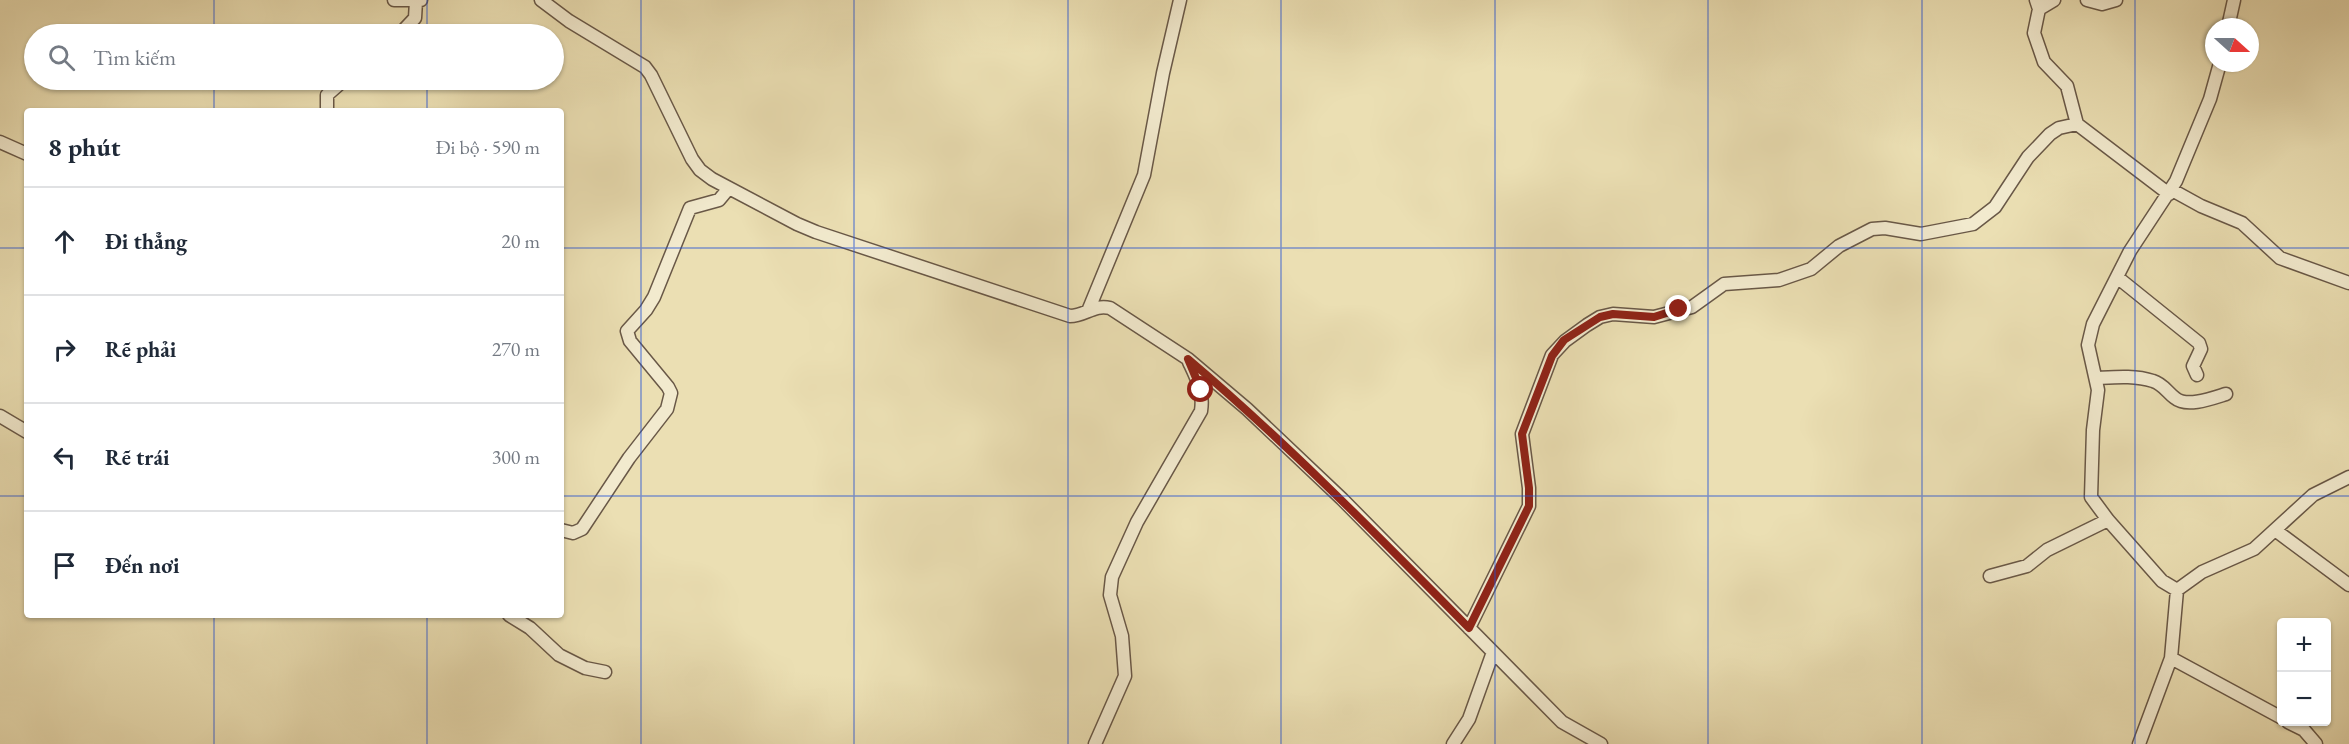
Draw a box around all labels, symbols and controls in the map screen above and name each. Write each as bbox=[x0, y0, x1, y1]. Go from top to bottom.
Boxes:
north arrow bbox=[2205, 18, 2259, 72]
search box bbox=[24, 24, 564, 90]
icon: search bbox=[45, 41, 78, 74]
text: Tìm kiếm bbox=[93, 43, 176, 72]
text: 8 phút bbox=[48, 130, 120, 164]
text: Đi bộ · 590 m bbox=[435, 134, 540, 160]
icon: ahead bbox=[48, 225, 81, 258]
text: Đi thẳng bbox=[105, 227, 187, 256]
text: 20 m bbox=[501, 228, 540, 254]
route end bbox=[1665, 295, 1691, 321]
icon: right bbox=[48, 333, 81, 366]
text: Rẽ phải bbox=[105, 335, 176, 364]
text: 270 m bbox=[492, 336, 540, 362]
route start bbox=[1187, 376, 1213, 402]
icon: left bbox=[48, 441, 81, 474]
text: Rẽ trái bbox=[105, 443, 170, 472]
text: 300 m bbox=[492, 444, 540, 470]
icon: arrive bbox=[48, 549, 81, 582]
text: Đến nơi bbox=[105, 551, 180, 580]
map controls bbox=[2277, 618, 2331, 726]
button: + bbox=[2277, 618, 2331, 672]
button: − bbox=[2277, 672, 2331, 726]

